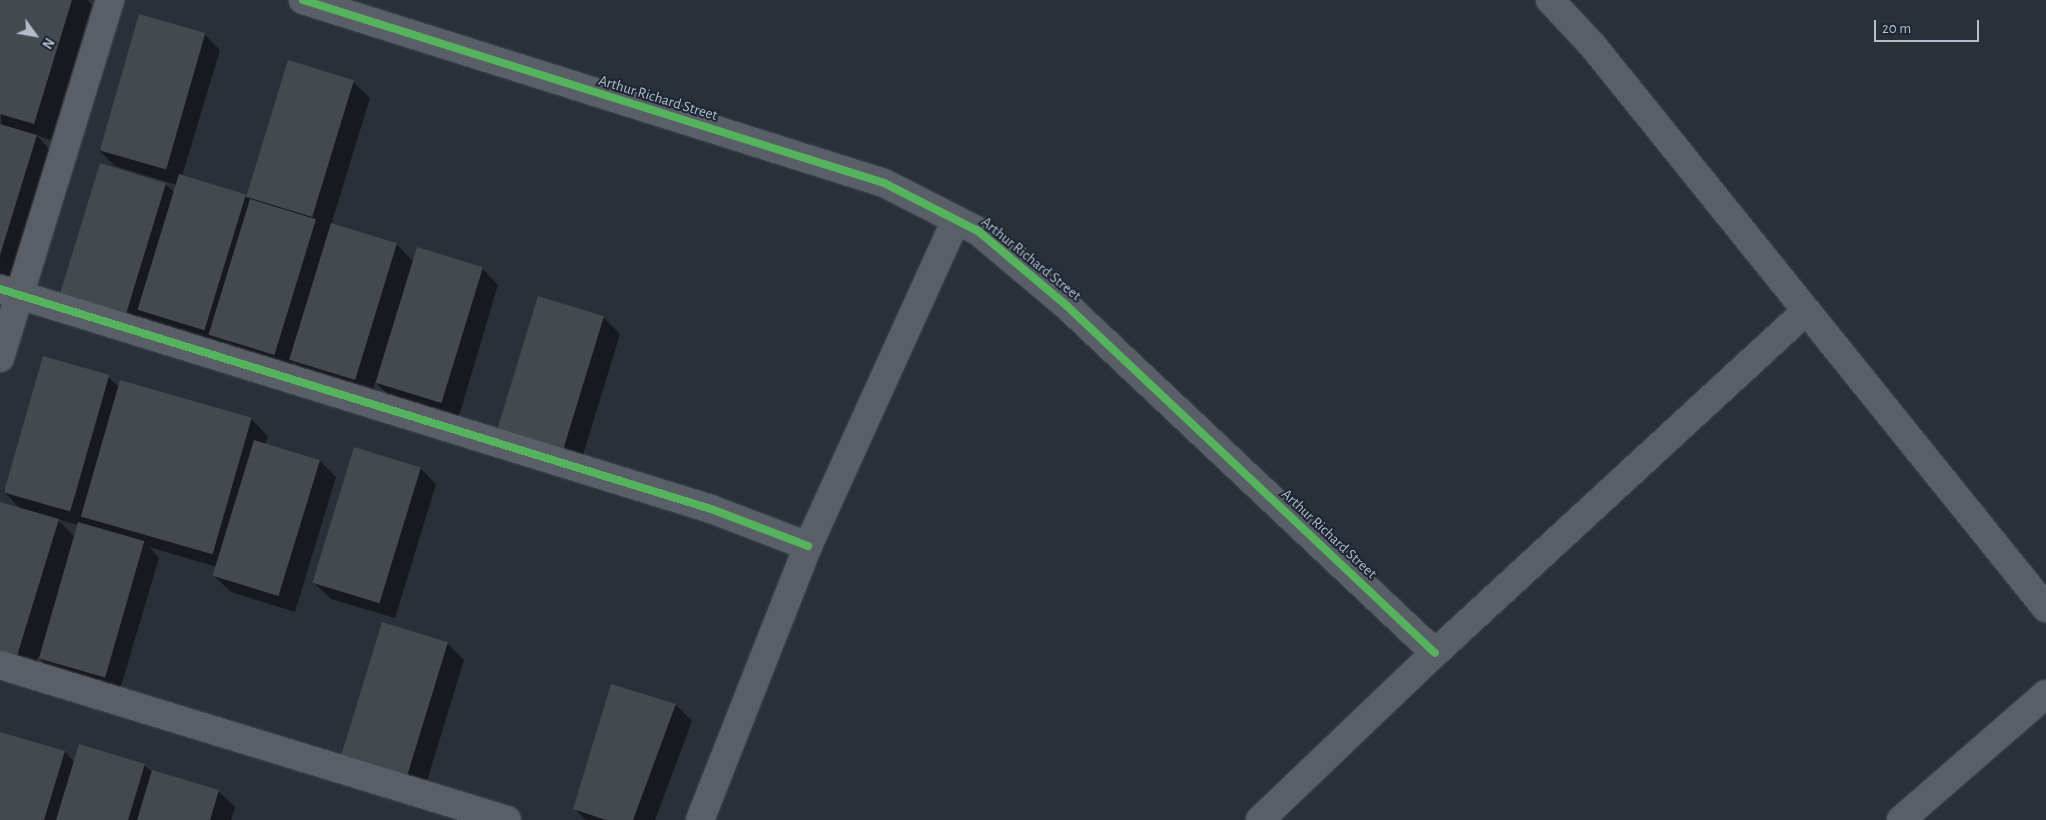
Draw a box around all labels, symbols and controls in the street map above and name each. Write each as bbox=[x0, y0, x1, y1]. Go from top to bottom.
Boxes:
north arrow bbox=[10, 10, 60, 60]
scale bar bbox=[1876, 10, 1981, 42]
text: 20 m bbox=[1882, 21, 1911, 36]
text: N bbox=[39, 35, 56, 51]
street label: Arthur Richard Street bbox=[596, 71, 720, 125]
street label: Arthur Richard Street bbox=[977, 213, 1085, 305]
street label: Arthur Richard Street bbox=[1278, 485, 1380, 583]

